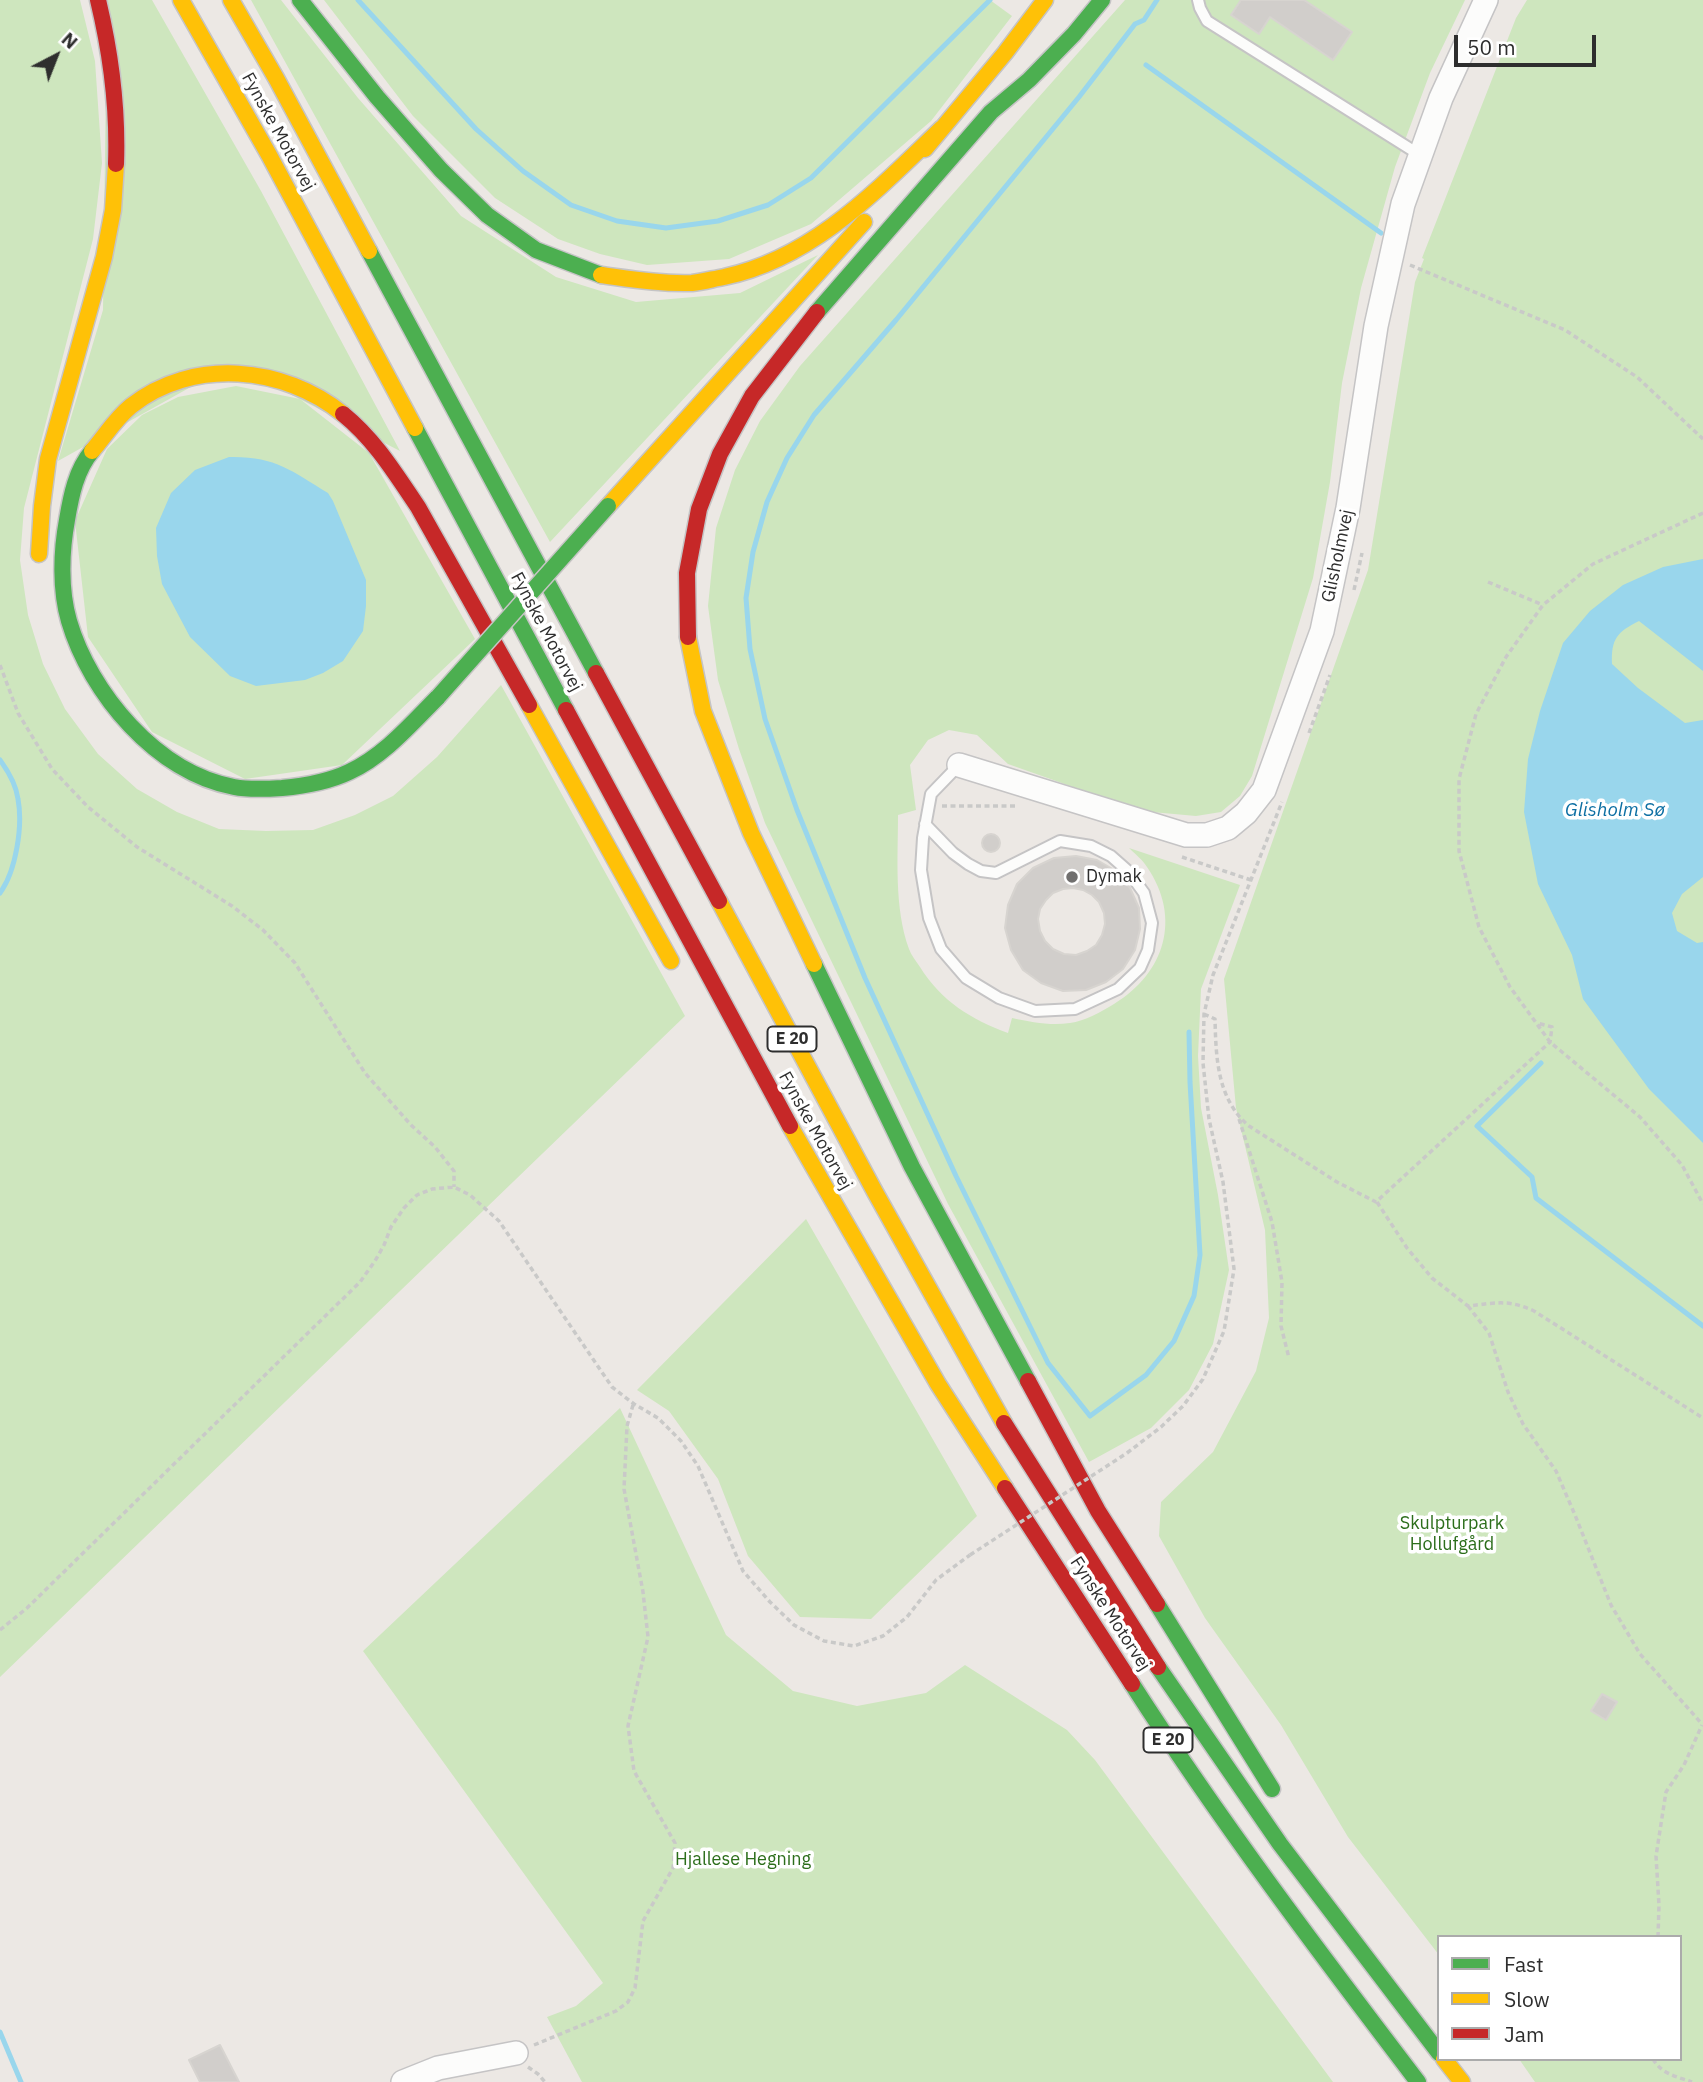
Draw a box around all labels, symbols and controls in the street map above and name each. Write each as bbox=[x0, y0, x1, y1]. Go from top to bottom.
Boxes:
north arrow bbox=[21, 21, 91, 91]
scale bar bbox=[1458, 21, 1600, 65]
text: N bbox=[57, 27, 83, 54]
text: 50 m bbox=[1467, 33, 1516, 61]
street label: Fynske Motorvej bbox=[237, 69, 319, 195]
street label: Glisholmvej bbox=[1318, 508, 1358, 604]
street label: Fynske Motorvej bbox=[506, 569, 586, 695]
water label: Glisholm Sø bbox=[1565, 800, 1665, 822]
place label: Dymak bbox=[1086, 866, 1142, 888]
marker: Dymak bbox=[1064, 869, 1080, 885]
road number: E 20 bbox=[768, 1026, 816, 1051]
street label: Fynske Motorvej bbox=[774, 1068, 856, 1194]
park label: Skulpturpark Hollufgård bbox=[1400, 1513, 1504, 1556]
street label: Fynske Motorvej bbox=[1065, 1553, 1155, 1675]
road number: E 20 bbox=[1144, 1728, 1192, 1752]
park label: Hjallese Hegning bbox=[675, 1849, 811, 1871]
legend bbox=[1437, 1935, 1682, 2061]
text: Fast bbox=[1504, 1950, 1544, 1978]
text: Slow bbox=[1504, 1985, 1550, 2013]
text: Jam bbox=[1504, 2020, 1544, 2048]

